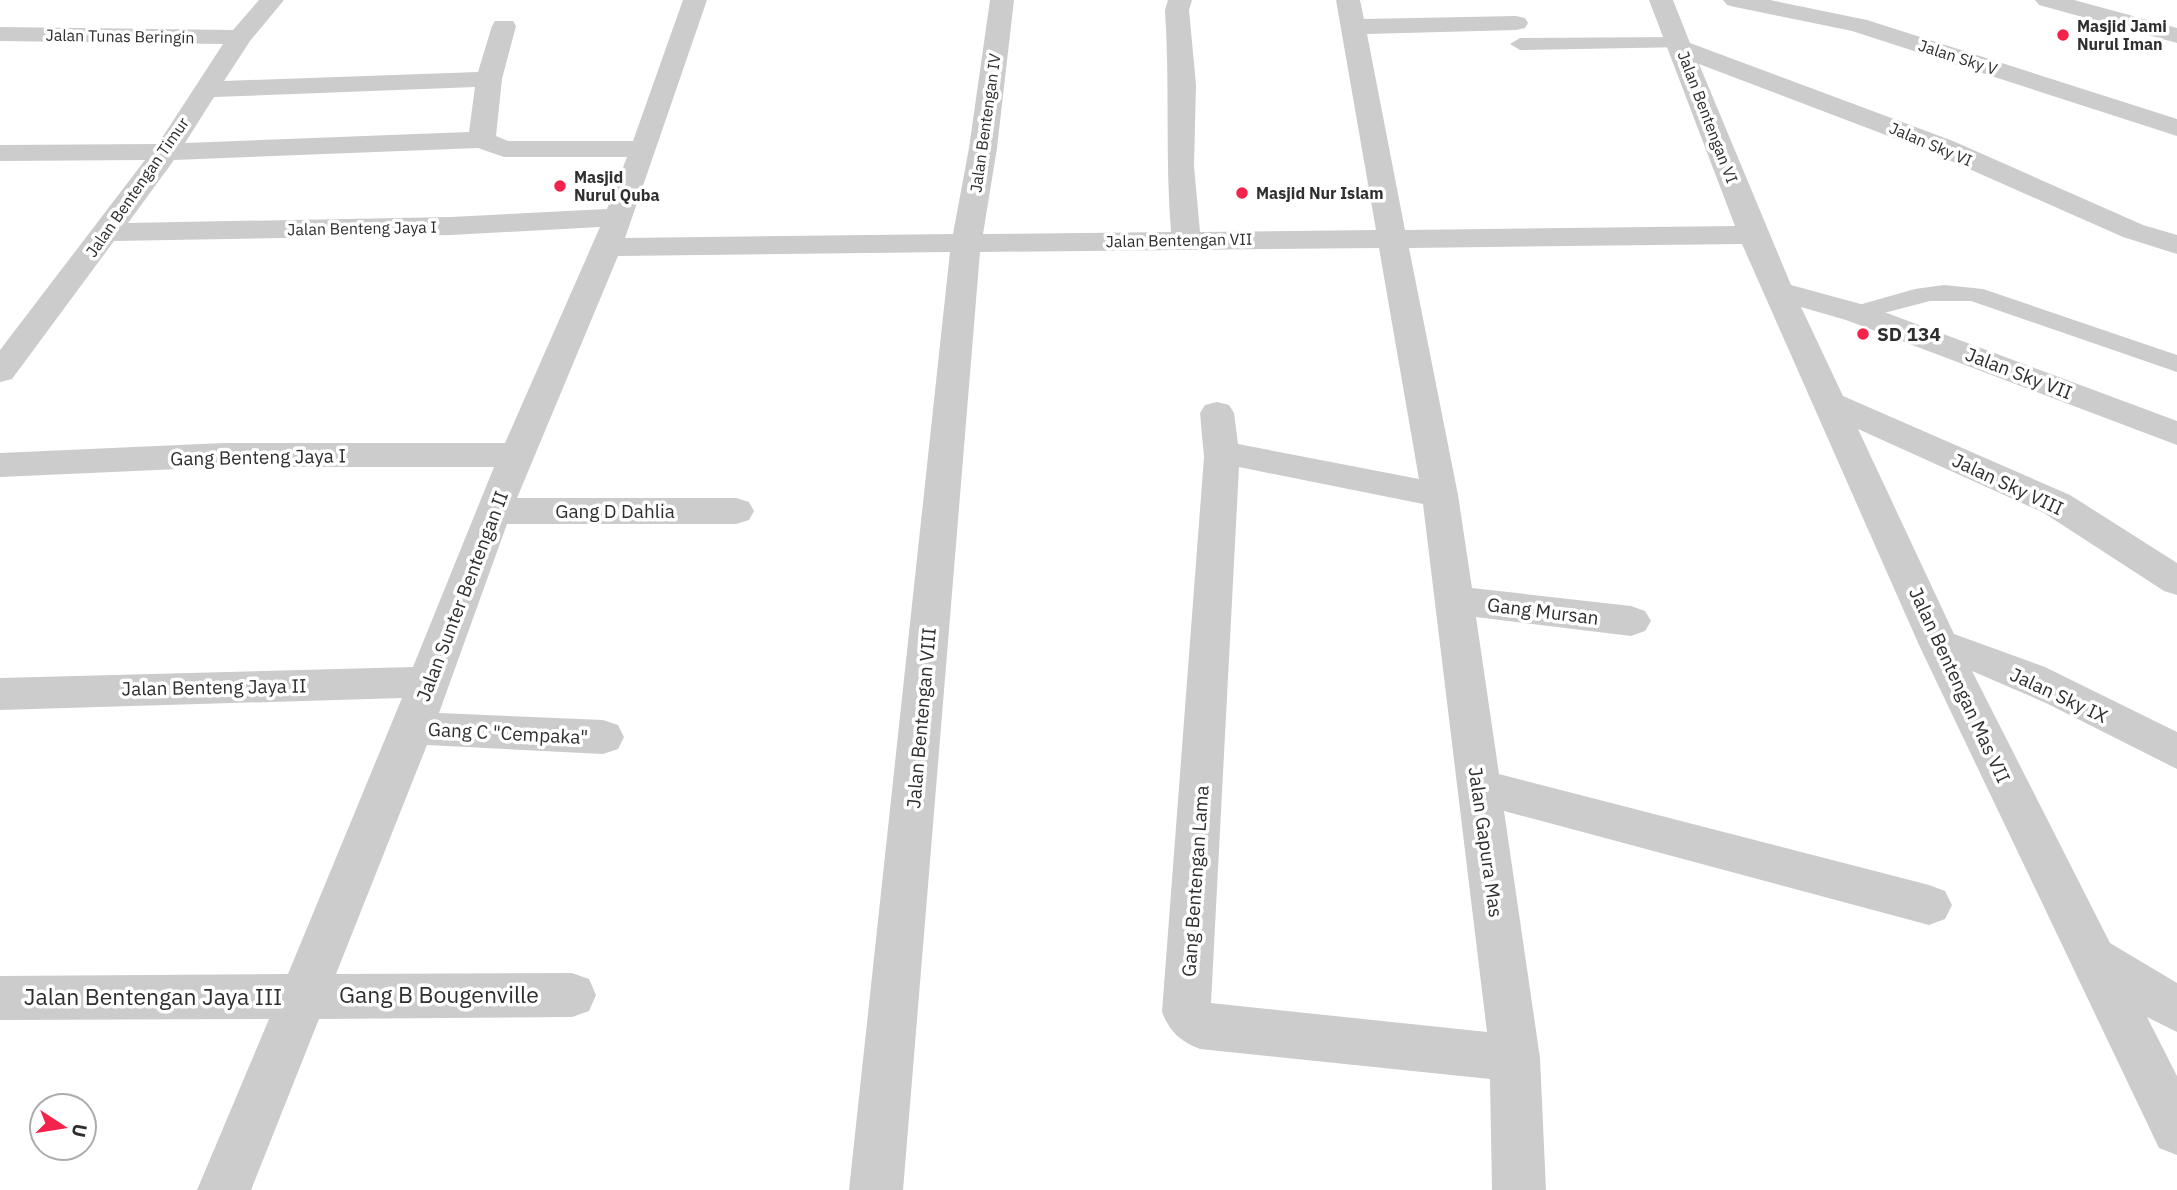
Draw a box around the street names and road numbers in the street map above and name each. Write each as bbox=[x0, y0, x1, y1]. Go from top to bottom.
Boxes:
street label: Jalan Tunas Beringin bbox=[45, 25, 195, 47]
street label: Jalan Sky V bbox=[1916, 35, 2000, 79]
street label: Jalan Bentengan VI bbox=[1674, 48, 1742, 186]
street label: Jalan Bentengan IV bbox=[965, 52, 1005, 194]
street label: Jalan Bentengan Timur bbox=[81, 113, 193, 261]
street label: Jalan Sky VI bbox=[1887, 118, 1975, 170]
street label: Jalan Benteng Jaya I bbox=[287, 217, 437, 239]
street label: Jalan Bentengan VII bbox=[1106, 229, 1252, 251]
street label: Jalan Sky VII bbox=[1962, 342, 2076, 404]
street label: Gang Benteng Jaya I bbox=[170, 443, 346, 471]
street label: Jalan Sky VIII bbox=[1949, 448, 2067, 520]
street label: Jalan Sunter Bentengan II bbox=[411, 487, 513, 705]
street label: Gang D Dahlia bbox=[555, 499, 675, 523]
street label: Jalan Bentengan Mas VII bbox=[1904, 583, 2016, 787]
street label: Gang Mursan bbox=[1486, 592, 1600, 630]
street label: Jalan Bentengan VIII bbox=[901, 626, 941, 810]
street label: Jalan Sky IX bbox=[2006, 662, 2112, 728]
street label: Jalan Benteng Jaya II bbox=[121, 673, 307, 701]
street label: Gang C "Cempaka" bbox=[427, 717, 589, 749]
street label: Jalan Gapura Mas bbox=[1464, 765, 1508, 919]
street label: Gang Bentengan Lama bbox=[1176, 784, 1214, 978]
street label: Gang B Bougenville bbox=[339, 979, 539, 1009]
street label: Jalan Bentengan Jaya III bbox=[24, 981, 282, 1011]

